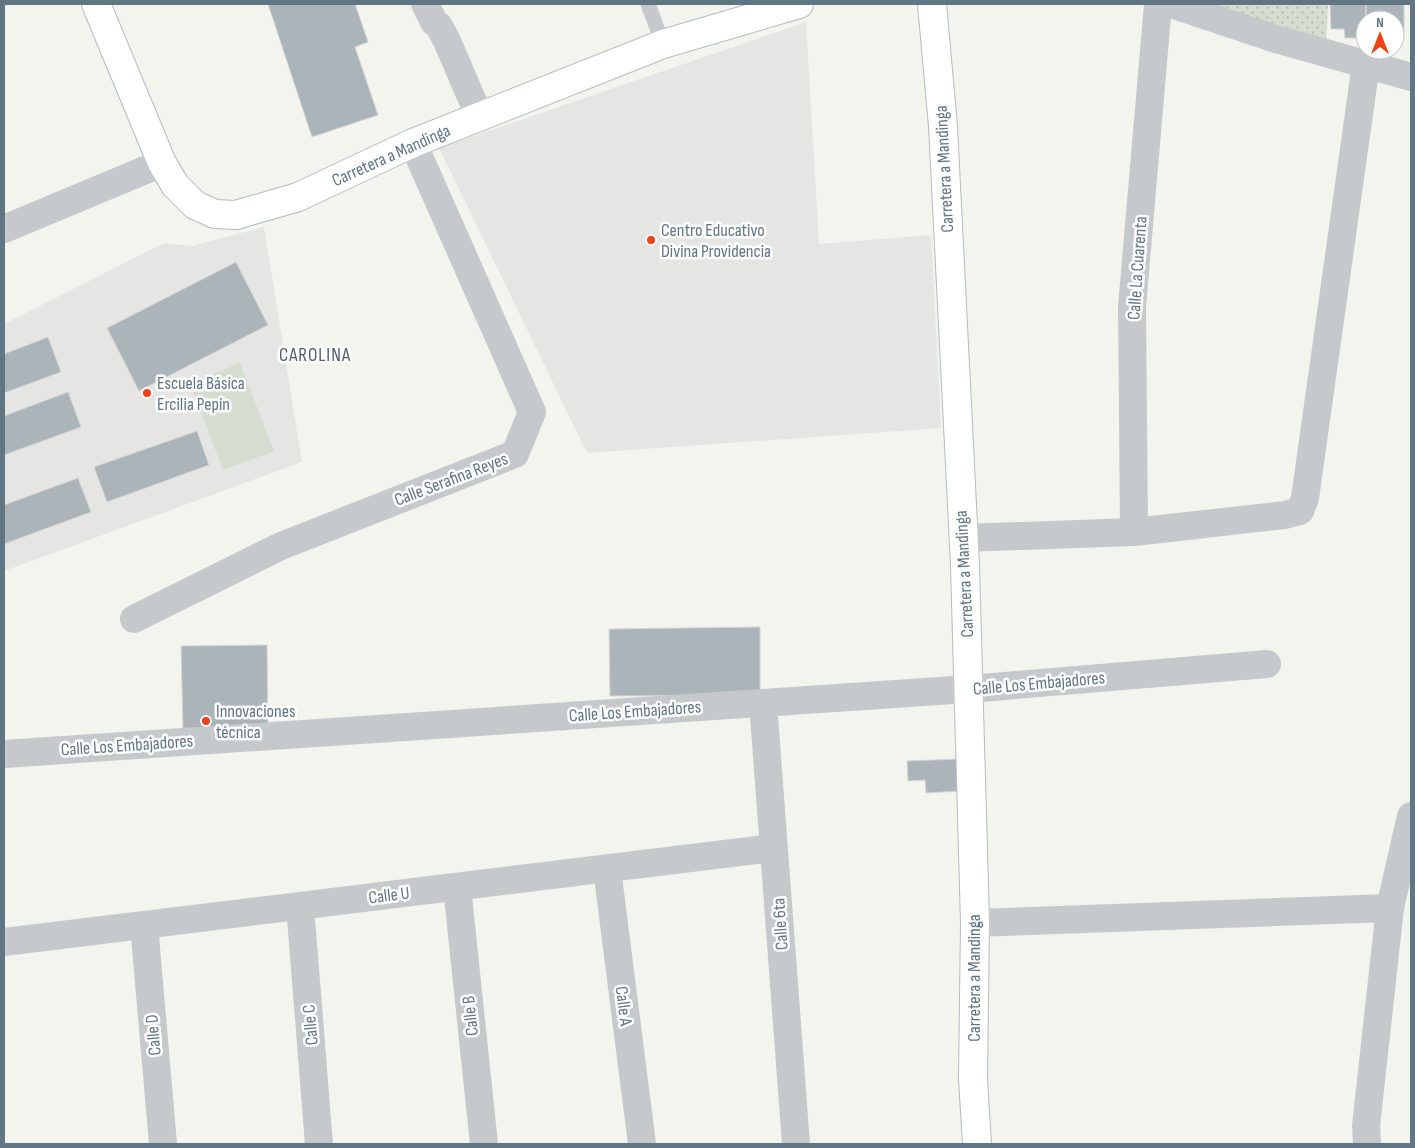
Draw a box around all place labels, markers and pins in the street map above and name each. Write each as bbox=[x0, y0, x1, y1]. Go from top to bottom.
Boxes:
place label: Centro Educativo Divina Providencia bbox=[661, 220, 771, 262]
marker: Centro Educativo Divina Providencia bbox=[645, 234, 657, 246]
place label: Escuela Básica Ercilia Pepín bbox=[157, 373, 245, 415]
marker: Escuela Básica Ercilia Pepín bbox=[141, 387, 153, 399]
place label: Innovaciones técnica bbox=[216, 701, 295, 743]
marker: Innovaciones técnica bbox=[200, 715, 212, 727]

